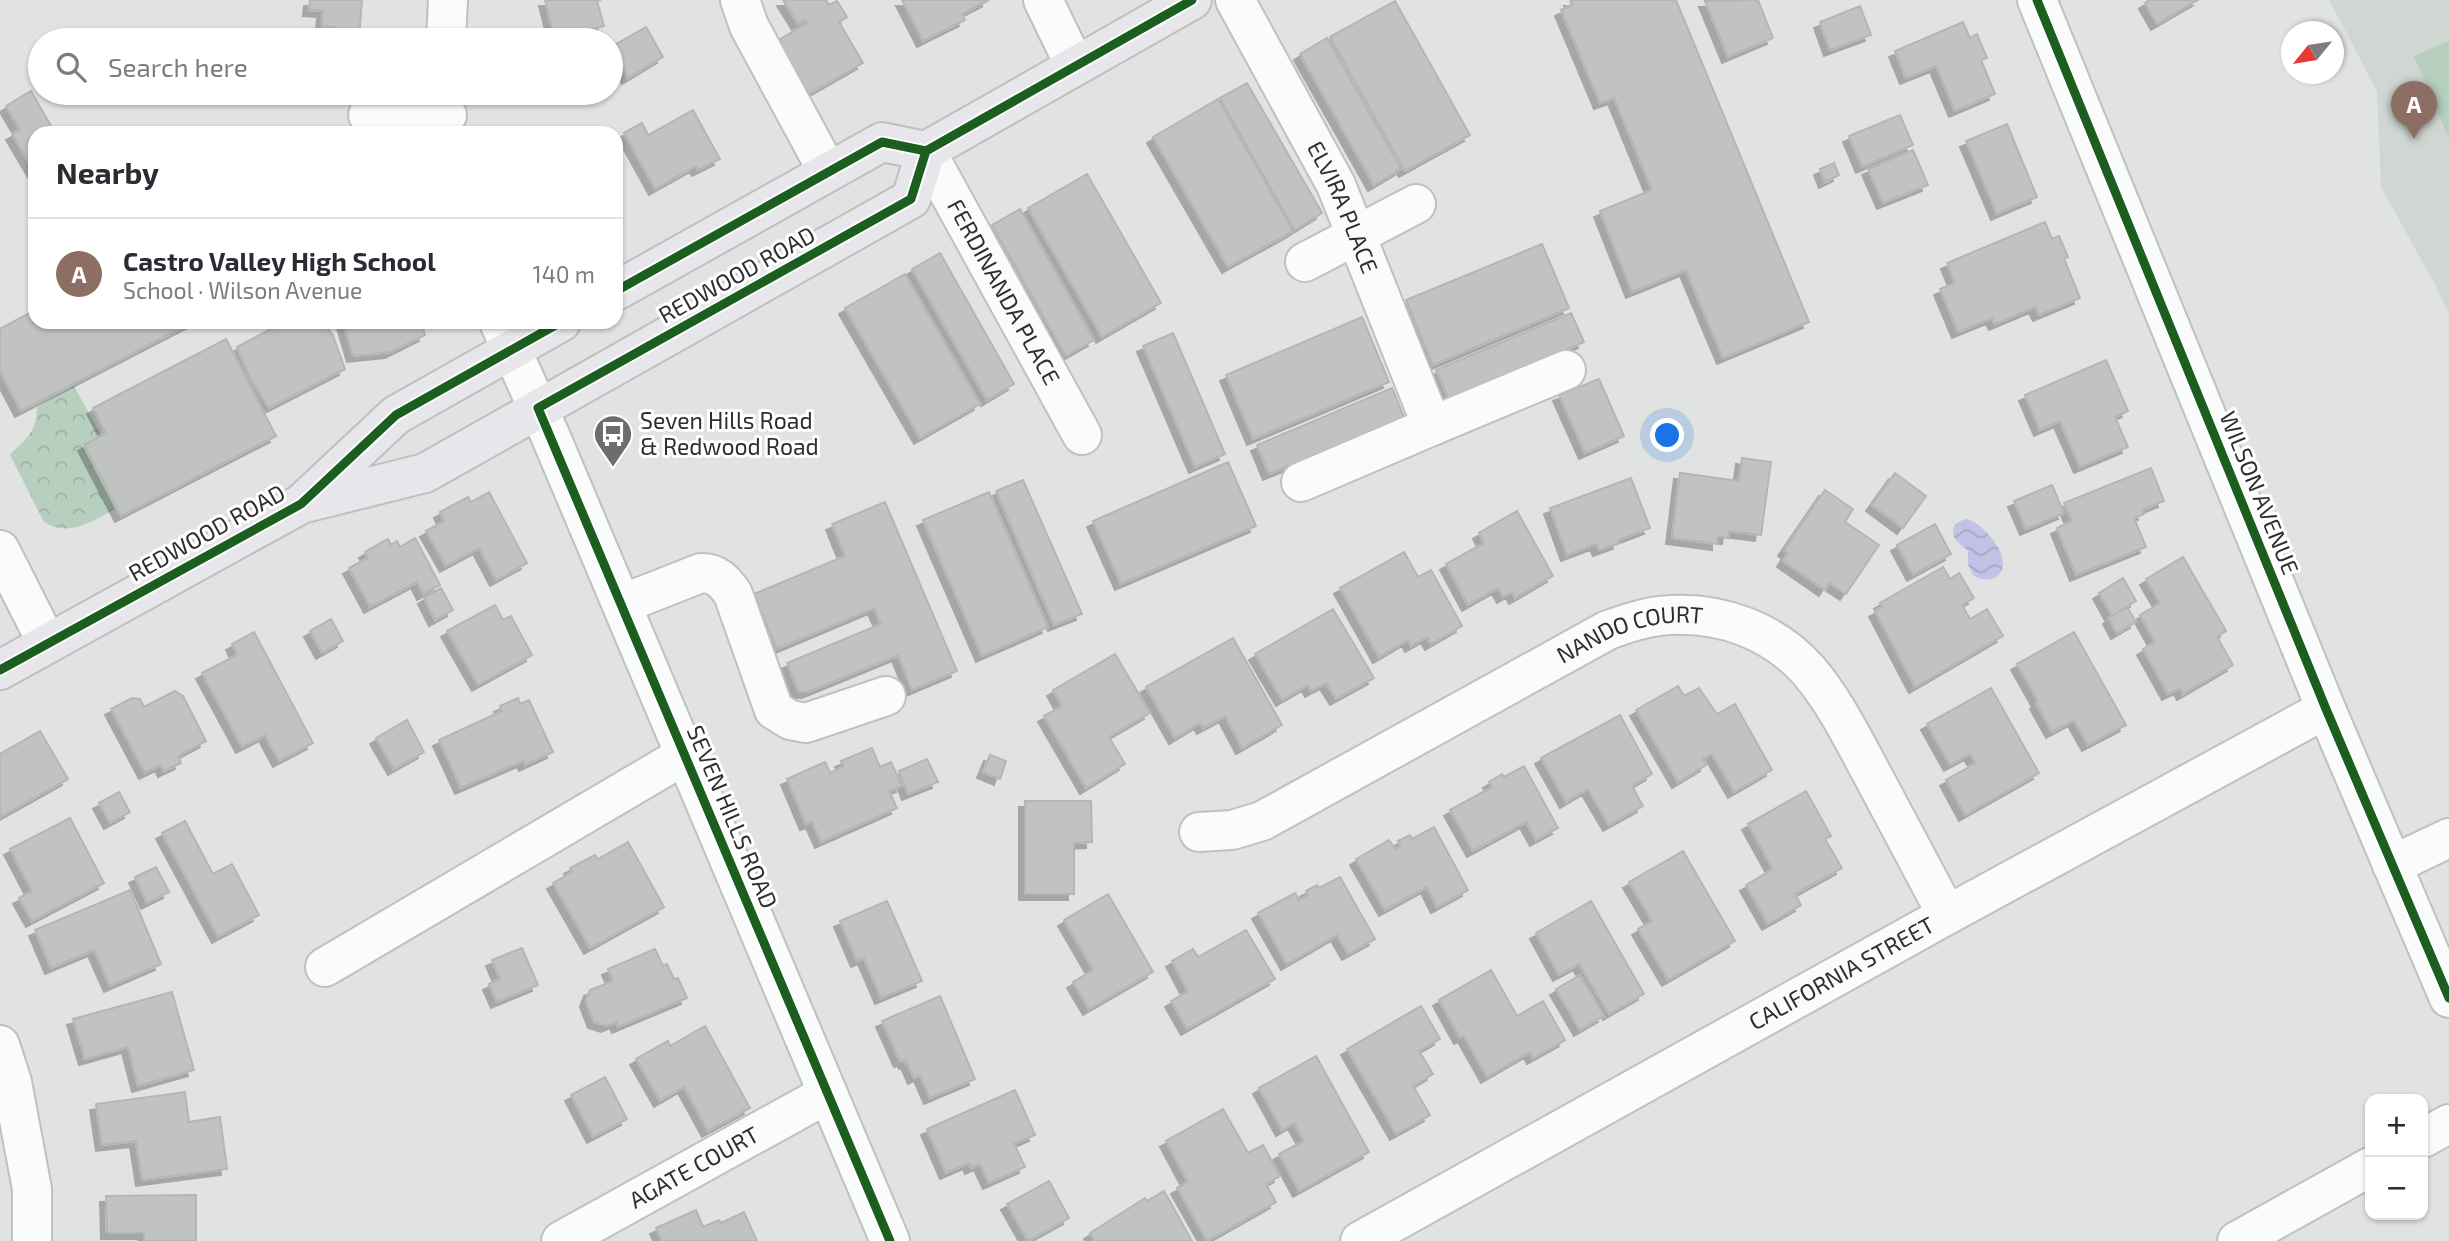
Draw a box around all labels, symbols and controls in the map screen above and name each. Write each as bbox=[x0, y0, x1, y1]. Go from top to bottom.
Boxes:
north arrow bbox=[2281, 21, 2344, 84]
search box bbox=[28, 28, 623, 105]
icon: search bbox=[52, 48, 90, 86]
text: Search here bbox=[108, 51, 248, 82]
pin: A bbox=[2391, 81, 2437, 139]
street label: ELVIRA PLACE bbox=[1302, 136, 1385, 277]
text: Nearby bbox=[56, 154, 159, 190]
street label: FERDINANDA PLACE bbox=[942, 194, 1067, 389]
street label: REDWOOD ROAD bbox=[653, 220, 820, 329]
text: Castro Valley High School bbox=[123, 245, 436, 276]
text: A bbox=[71, 260, 87, 288]
text: 140 m bbox=[533, 260, 595, 288]
text: School · Wilson Avenue bbox=[123, 276, 362, 304]
place label: Seven Hills Road & Redwood Road bbox=[640, 406, 819, 460]
street label: WILSON AVENUE bbox=[2214, 407, 2305, 578]
bus stop icon: Seven Hills Road & Redwood Road bbox=[592, 413, 634, 468]
your location bbox=[1650, 418, 1684, 452]
street label: REDWOOD ROAD bbox=[123, 478, 290, 587]
street label: NANDO COURT bbox=[1551, 600, 1704, 669]
street label: SEVEN HILLS ROAD bbox=[682, 721, 784, 912]
street label: CALIFORNIA STREET bbox=[1744, 910, 1939, 1035]
map controls bbox=[2365, 1094, 2428, 1220]
button: + bbox=[2365, 1094, 2428, 1157]
street label: AGATE COURT bbox=[624, 1120, 763, 1214]
button: − bbox=[2365, 1157, 2428, 1220]

